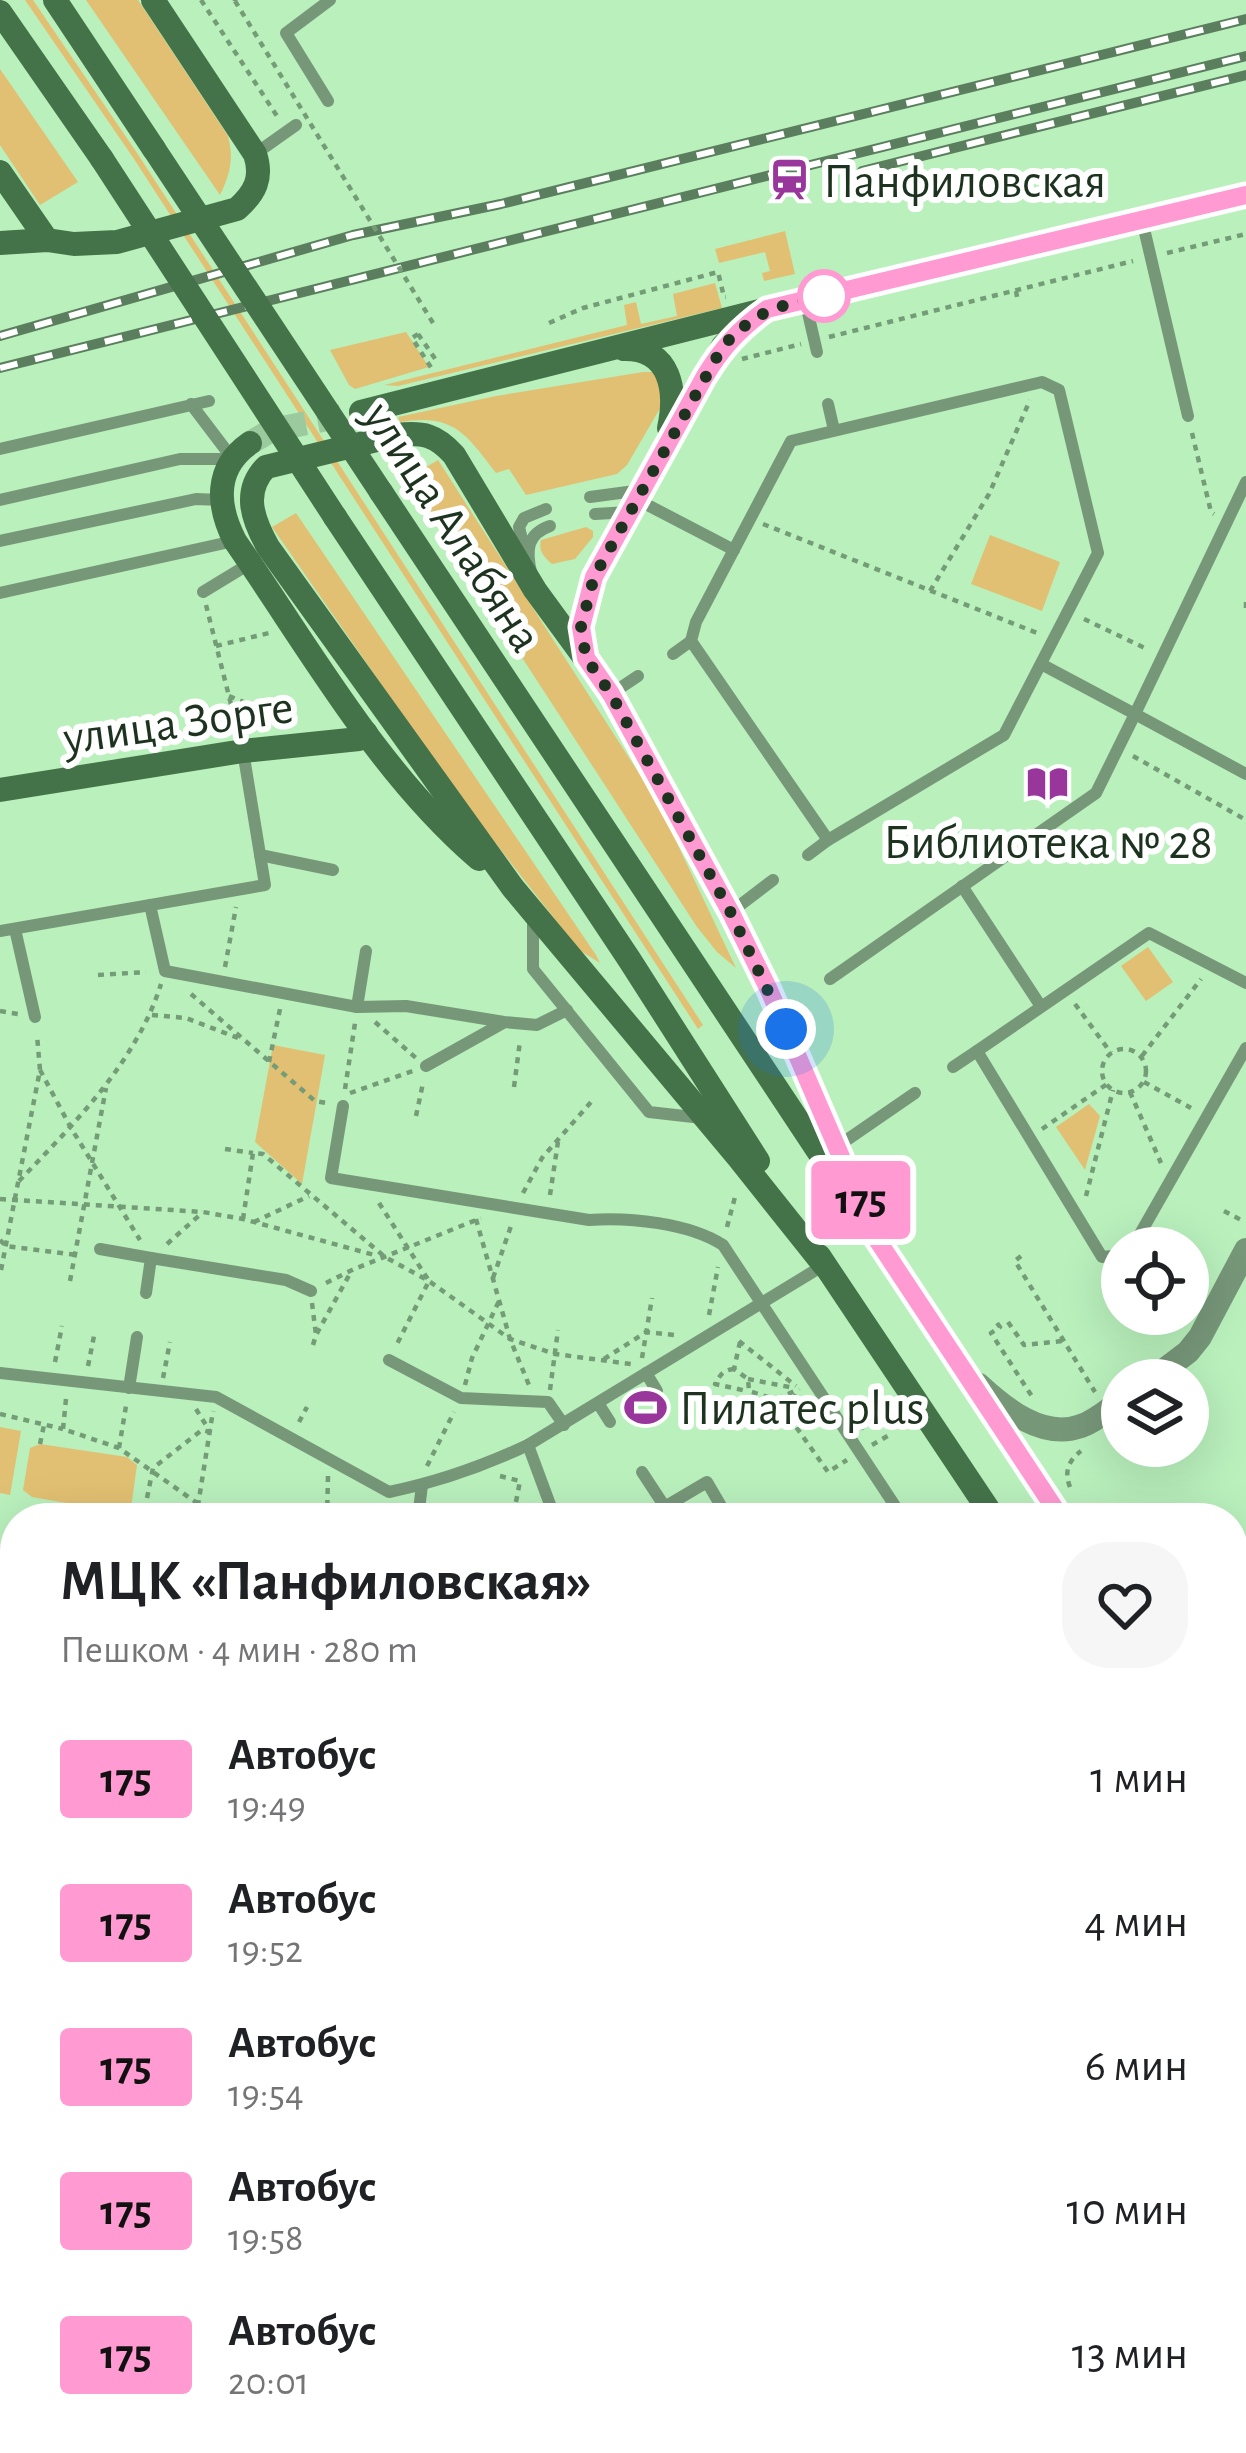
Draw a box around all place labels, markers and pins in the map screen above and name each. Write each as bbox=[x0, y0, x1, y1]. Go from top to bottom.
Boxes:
station icon: Панфиловская bbox=[766, 157, 812, 203]
place label: Панфиловская bbox=[823, 159, 1106, 207]
unlabelled marker bbox=[799, 271, 849, 321]
library icon: Библиотека № 28 bbox=[1025, 760, 1071, 806]
place label: Библиотека № 28 bbox=[883, 820, 1213, 868]
sports icon: Пилатес plus bbox=[622, 1384, 668, 1430]
place label: Пилатес plus bbox=[679, 1386, 924, 1434]

